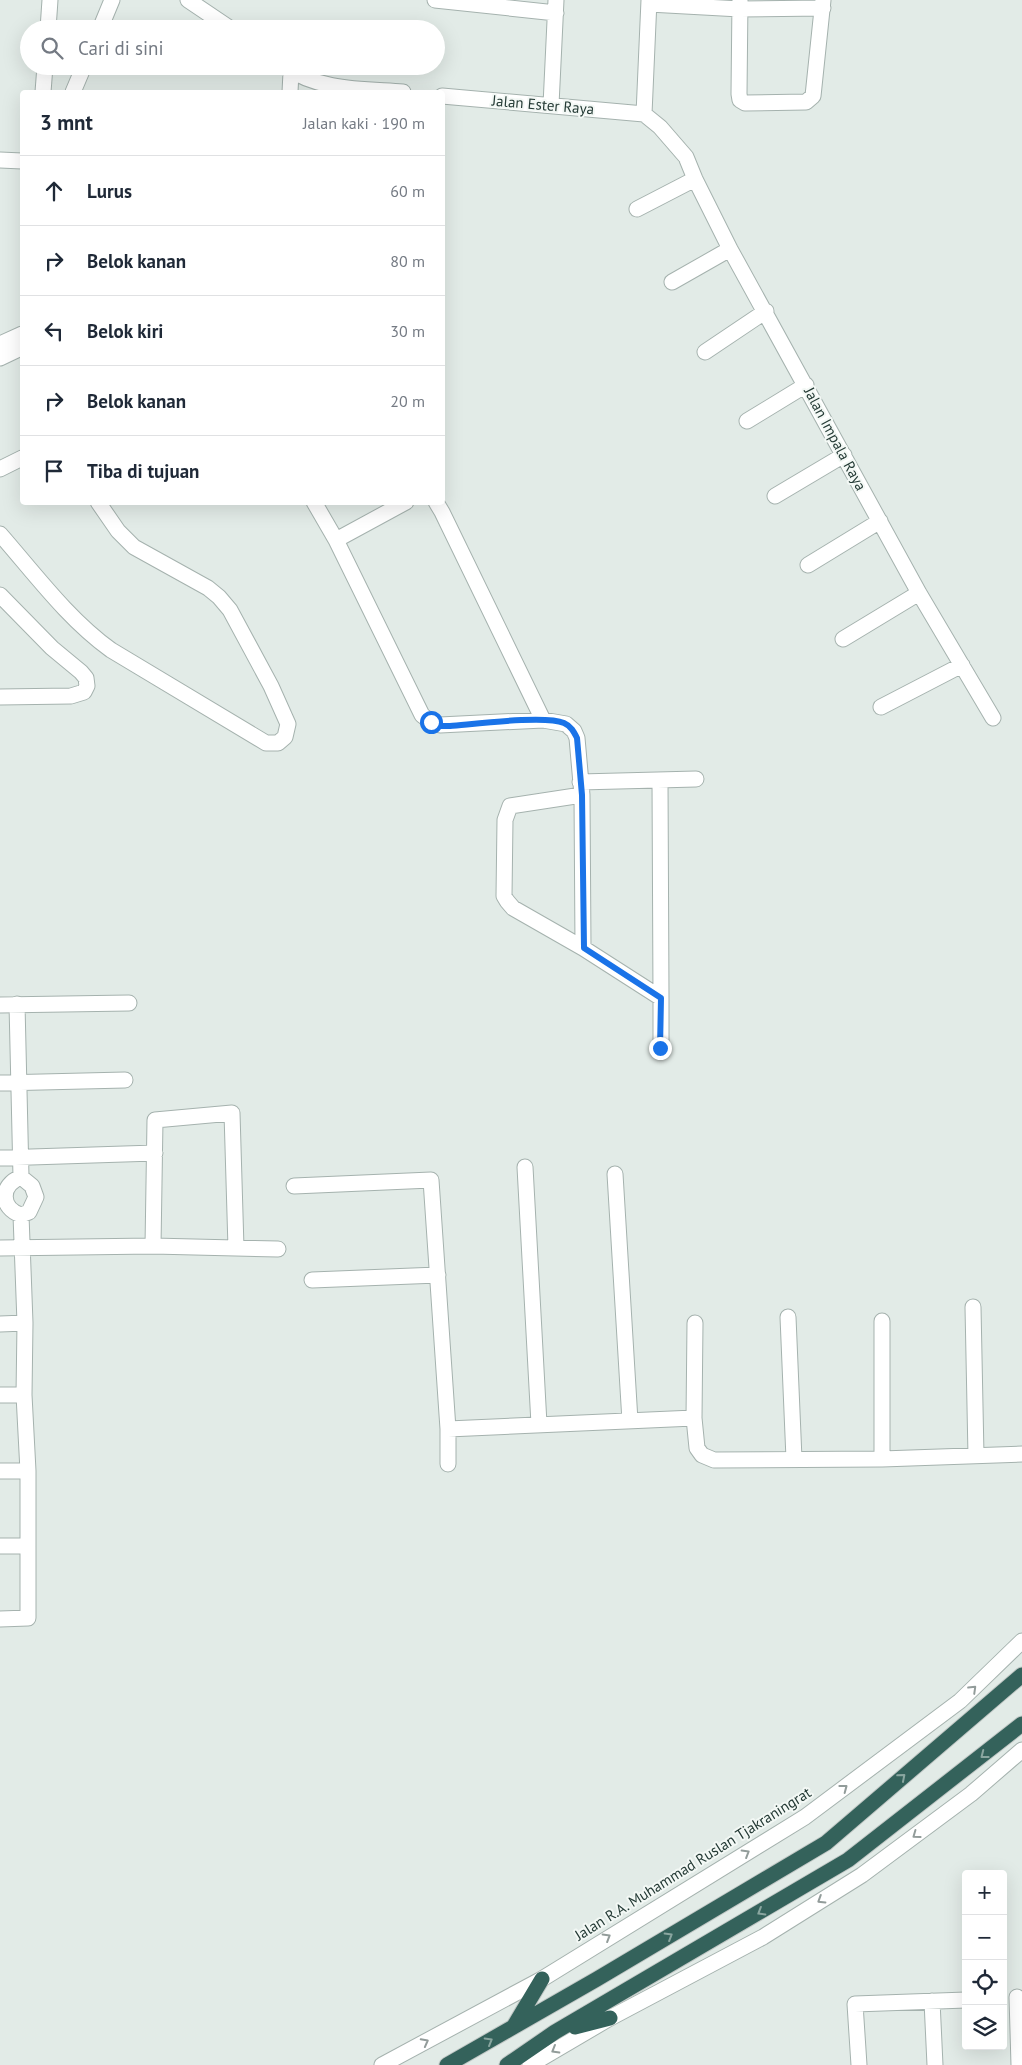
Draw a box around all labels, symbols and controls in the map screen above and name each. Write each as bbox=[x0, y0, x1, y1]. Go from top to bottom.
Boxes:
search box bbox=[20, 20, 445, 75]
icon: search bbox=[38, 34, 66, 62]
text: Cari di sini bbox=[78, 36, 164, 60]
street label: Jalan Ester Raya bbox=[490, 90, 595, 118]
text: 3 mnt bbox=[40, 109, 93, 136]
text: Jalan kaki · 190 m bbox=[303, 113, 425, 133]
icon: ahead bbox=[40, 177, 68, 205]
text: Lurus bbox=[87, 179, 132, 203]
text: 60 m bbox=[390, 181, 425, 201]
icon: right bbox=[40, 247, 68, 275]
text: Belok kanan bbox=[87, 249, 186, 273]
text: 80 m bbox=[390, 251, 425, 271]
icon: left bbox=[40, 317, 68, 345]
text: Belok kiri bbox=[87, 319, 163, 343]
text: 30 m bbox=[390, 321, 425, 341]
street label: Jalan Impala Raya bbox=[800, 383, 871, 494]
icon: right bbox=[40, 387, 68, 415]
text: Belok kanan bbox=[87, 389, 186, 413]
text: 20 m bbox=[390, 391, 425, 411]
icon: arrive bbox=[40, 457, 68, 485]
text: Tiba di tujuan bbox=[87, 459, 199, 483]
route start bbox=[420, 711, 443, 734]
route end bbox=[649, 1037, 672, 1060]
one-way arrow bbox=[967, 1686, 976, 1695]
one-way arrow bbox=[981, 1749, 990, 1757]
one-way arrow bbox=[897, 1774, 906, 1783]
street label: Jalan R.A. Muhammad Ruslan Tjakraningrat bbox=[570, 1783, 814, 1945]
one-way arrow bbox=[838, 1785, 848, 1794]
one-way arrow bbox=[912, 1829, 922, 1838]
one-way arrow bbox=[741, 1850, 750, 1859]
map controls bbox=[962, 1870, 1007, 2050]
button: + bbox=[962, 1870, 1007, 1915]
one-way arrow bbox=[817, 1894, 826, 1904]
one-way arrow bbox=[758, 1905, 767, 1915]
button: − bbox=[962, 1915, 1007, 1960]
one-way arrow bbox=[664, 1933, 673, 1943]
one-way arrow bbox=[602, 1934, 611, 1944]
button: locate bbox=[962, 1960, 1007, 2005]
button: layers bbox=[962, 2005, 1007, 2050]
one-way arrow bbox=[484, 2037, 493, 2047]
one-way arrow bbox=[420, 2038, 429, 2048]
one-way arrow bbox=[551, 2044, 560, 2054]

